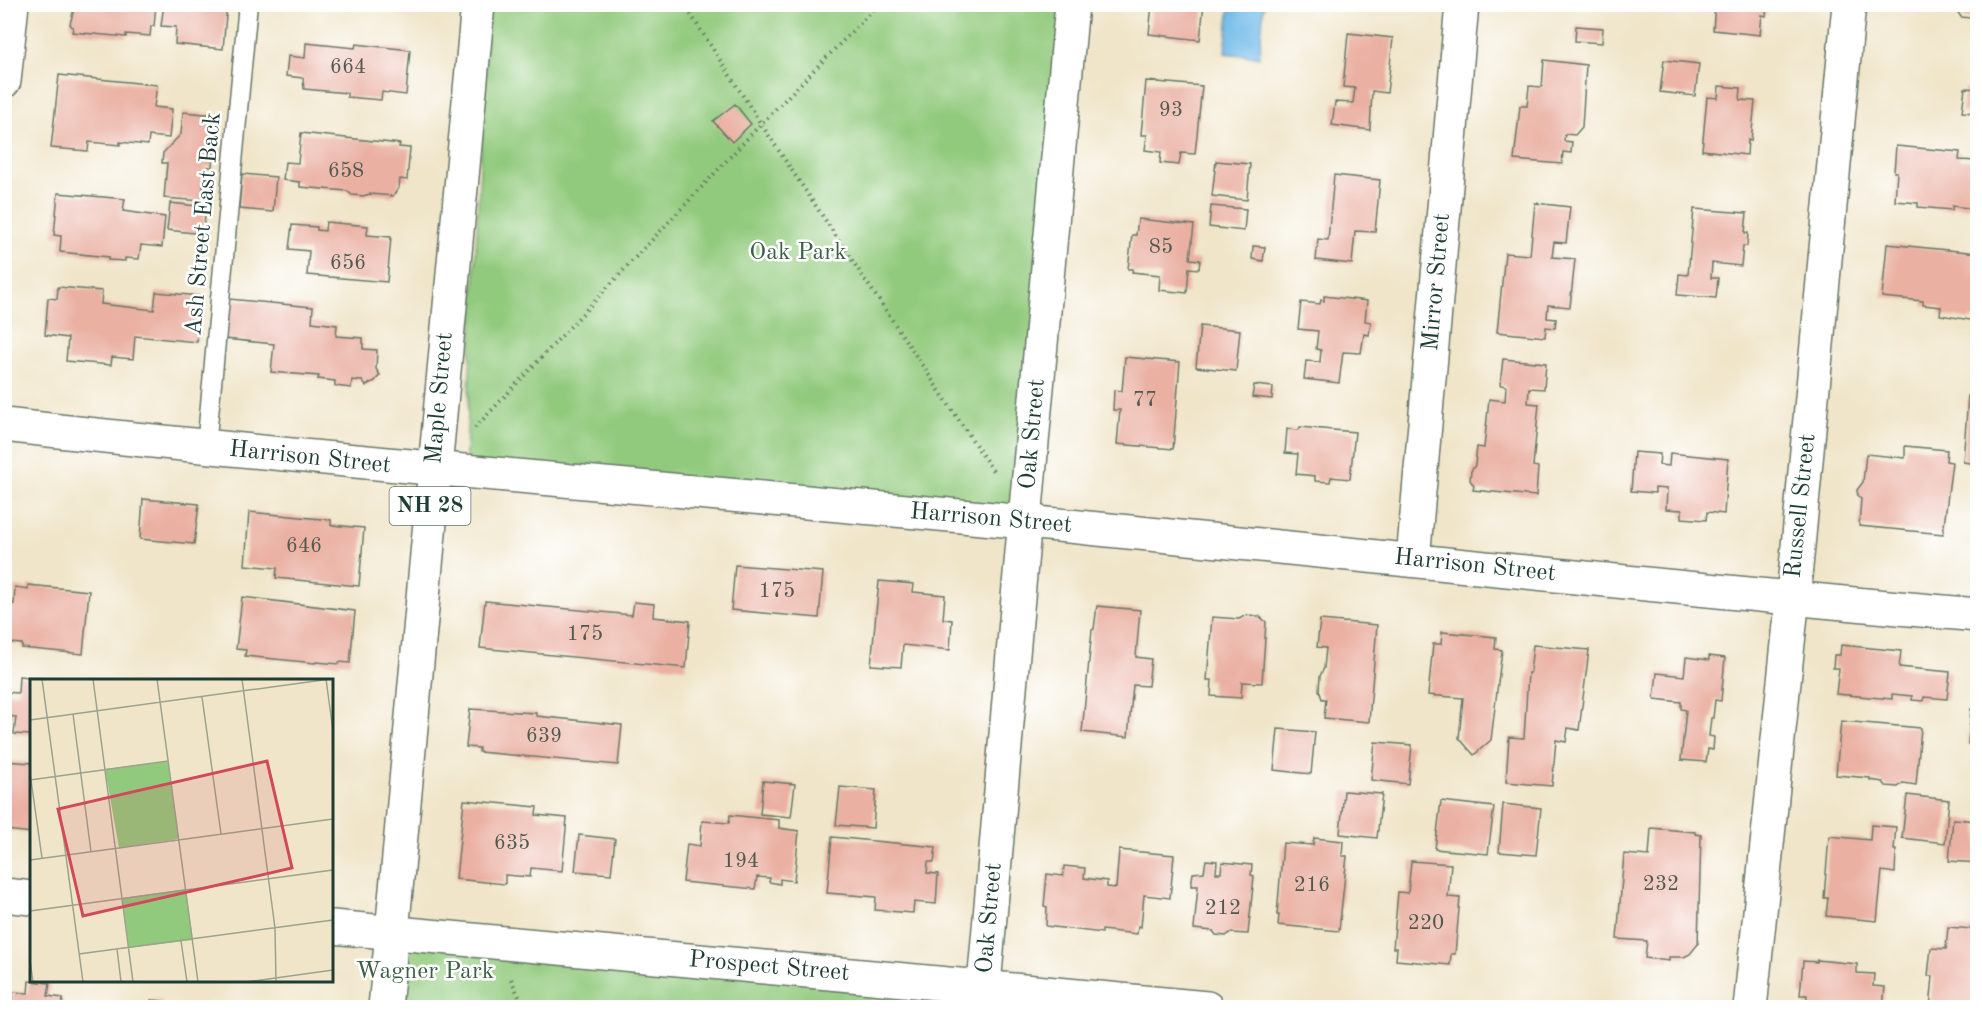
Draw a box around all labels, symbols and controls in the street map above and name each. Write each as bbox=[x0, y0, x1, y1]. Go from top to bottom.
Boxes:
house number: 664 bbox=[330, 57, 366, 78]
house number: 93 bbox=[1159, 100, 1183, 121]
street label: Ash Street East Back bbox=[182, 111, 226, 337]
house number: 658 bbox=[328, 161, 364, 182]
street label: Mirror Street bbox=[1419, 212, 1455, 352]
house number: 85 bbox=[1149, 237, 1173, 258]
park label: Oak Park bbox=[749, 241, 847, 265]
house number: 656 bbox=[330, 253, 366, 274]
street label: Maple Street bbox=[422, 331, 458, 465]
street label: Oak Street bbox=[1016, 377, 1050, 491]
house number: 77 bbox=[1133, 390, 1157, 411]
street label: Russell Street bbox=[1781, 433, 1821, 579]
street label: Harrison Street bbox=[228, 438, 392, 478]
road number: NH 28 bbox=[390, 487, 470, 525]
street label: Harrison Street bbox=[909, 500, 1073, 538]
house number: 646 bbox=[286, 536, 322, 557]
street label: Harrison Street bbox=[1393, 546, 1557, 586]
house number: 175 bbox=[759, 581, 795, 602]
house number: 175 bbox=[567, 624, 603, 645]
inset map bbox=[30, 679, 333, 982]
house number: 639 bbox=[526, 726, 562, 747]
house number: 635 bbox=[494, 833, 530, 854]
house number: 194 bbox=[723, 851, 759, 872]
street label: Oak Street bbox=[973, 861, 1007, 975]
house number: 232 bbox=[1643, 874, 1679, 895]
house number: 216 bbox=[1294, 875, 1330, 896]
house number: 212 bbox=[1205, 898, 1241, 919]
house number: 220 bbox=[1408, 913, 1444, 934]
street label: Prospect Street bbox=[688, 948, 850, 986]
park label: Wagner Park bbox=[356, 960, 494, 984]

